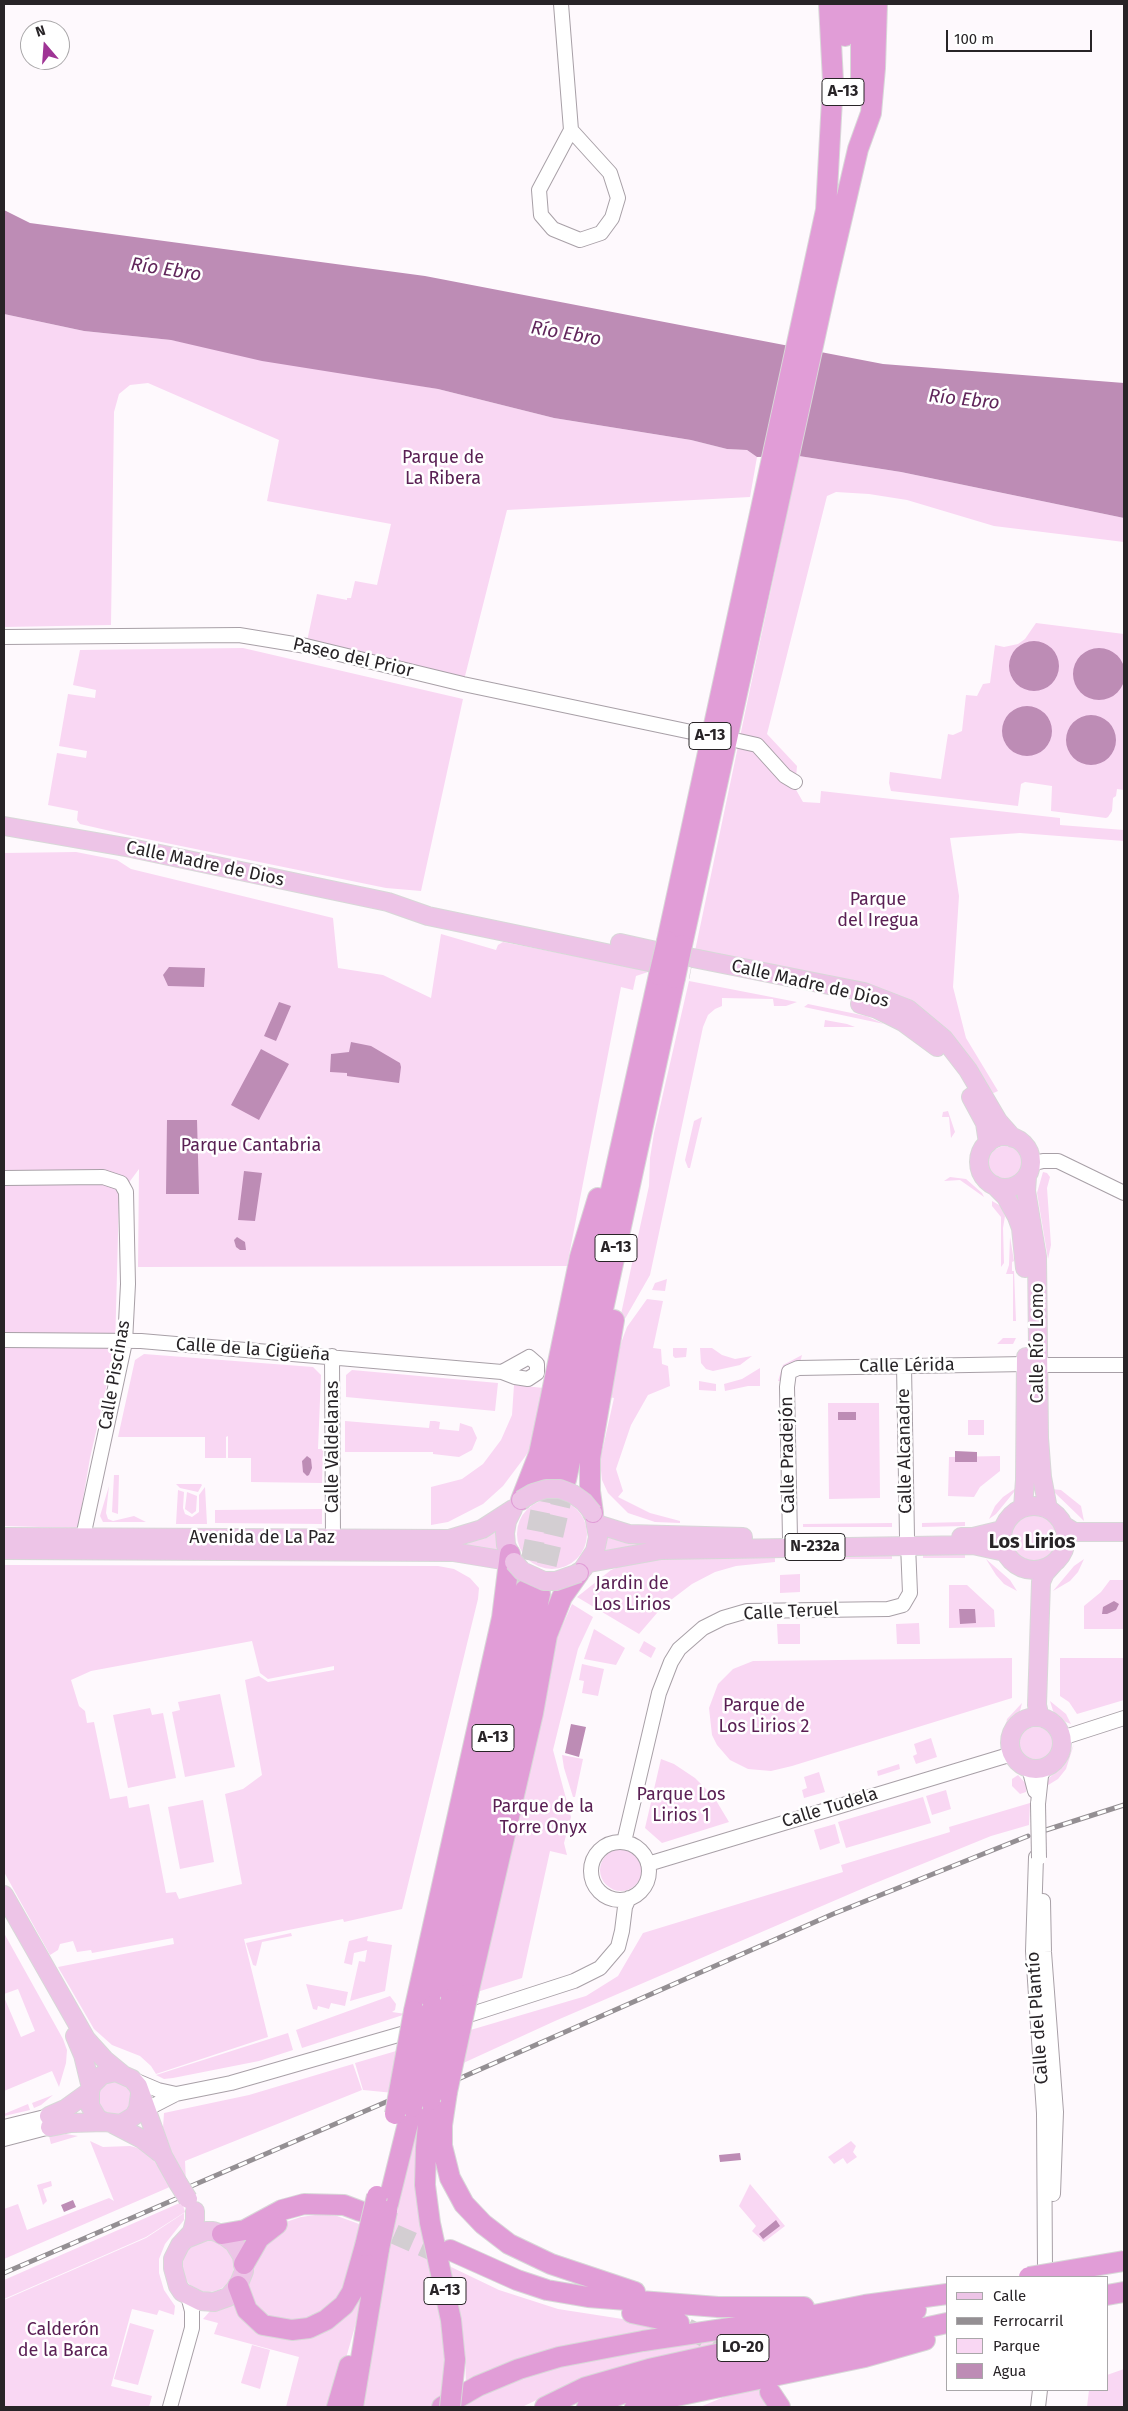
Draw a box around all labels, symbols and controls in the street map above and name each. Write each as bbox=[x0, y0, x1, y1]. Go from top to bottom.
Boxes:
north arrow bbox=[20, 20, 70, 70]
scale bar bbox=[948, 20, 1094, 52]
text: N bbox=[33, 22, 48, 41]
text: 100 m bbox=[954, 30, 994, 48]
road number: A-13 bbox=[822, 78, 864, 105]
water label: Río Ebro bbox=[129, 253, 203, 287]
water label: Río Ebro bbox=[529, 317, 603, 351]
water label: Río Ebro bbox=[927, 385, 1001, 415]
park label: Parque de La Ribera bbox=[402, 447, 484, 489]
street label: Paseo del Prior bbox=[291, 634, 415, 682]
road number: A-13 bbox=[689, 722, 731, 749]
street label: Calle Madre de Dios bbox=[124, 837, 286, 891]
park label: Parque del Iregua bbox=[837, 889, 919, 932]
street label: Calle Madre de Dios bbox=[729, 955, 891, 1013]
park label: Parque Cantabria bbox=[181, 1135, 321, 1157]
road number: A-13 bbox=[595, 1234, 637, 1262]
street label: Calle Río Lomo bbox=[1027, 1283, 1049, 1403]
street label: Calle Piscinas bbox=[95, 1319, 135, 1431]
street label: Calle de la Cigüeña bbox=[175, 1334, 331, 1366]
street label: Calle Lérida bbox=[859, 1354, 955, 1378]
street label: Calle Valdelanas bbox=[322, 1381, 344, 1513]
street label: Calle Alcanadre bbox=[893, 1388, 917, 1514]
street label: Calle Pradejón bbox=[776, 1396, 800, 1514]
street label: Avenida de La Paz bbox=[189, 1527, 335, 1549]
district label: Los Lirios bbox=[989, 1530, 1075, 1554]
road number: N-232a bbox=[785, 1534, 845, 1560]
park label: Jardin de Los Lirios bbox=[593, 1573, 671, 1616]
street label: Calle Teruel bbox=[743, 1599, 839, 1625]
park label: Parque de Los Lirios 2 bbox=[719, 1695, 809, 1738]
road number: A-13 bbox=[472, 1725, 514, 1752]
street label: Calle Tudela bbox=[779, 1783, 881, 1833]
park label: Parque Los Lirios 1 bbox=[637, 1784, 725, 1826]
park label: Parque de la Torre Onyx bbox=[492, 1796, 594, 1838]
street label: Calle del Plantío bbox=[1023, 1951, 1053, 2085]
legend bbox=[946, 2276, 1108, 2391]
road number: A-13 bbox=[424, 2278, 466, 2304]
text: Calle bbox=[993, 2287, 1026, 2305]
text: Ferrocarril bbox=[993, 2312, 1063, 2330]
park label: Calderón de la Barca bbox=[18, 2319, 108, 2362]
road number: LO-20 bbox=[717, 2334, 769, 2362]
text: Parque bbox=[993, 2337, 1040, 2355]
text: Agua bbox=[993, 2362, 1026, 2380]

